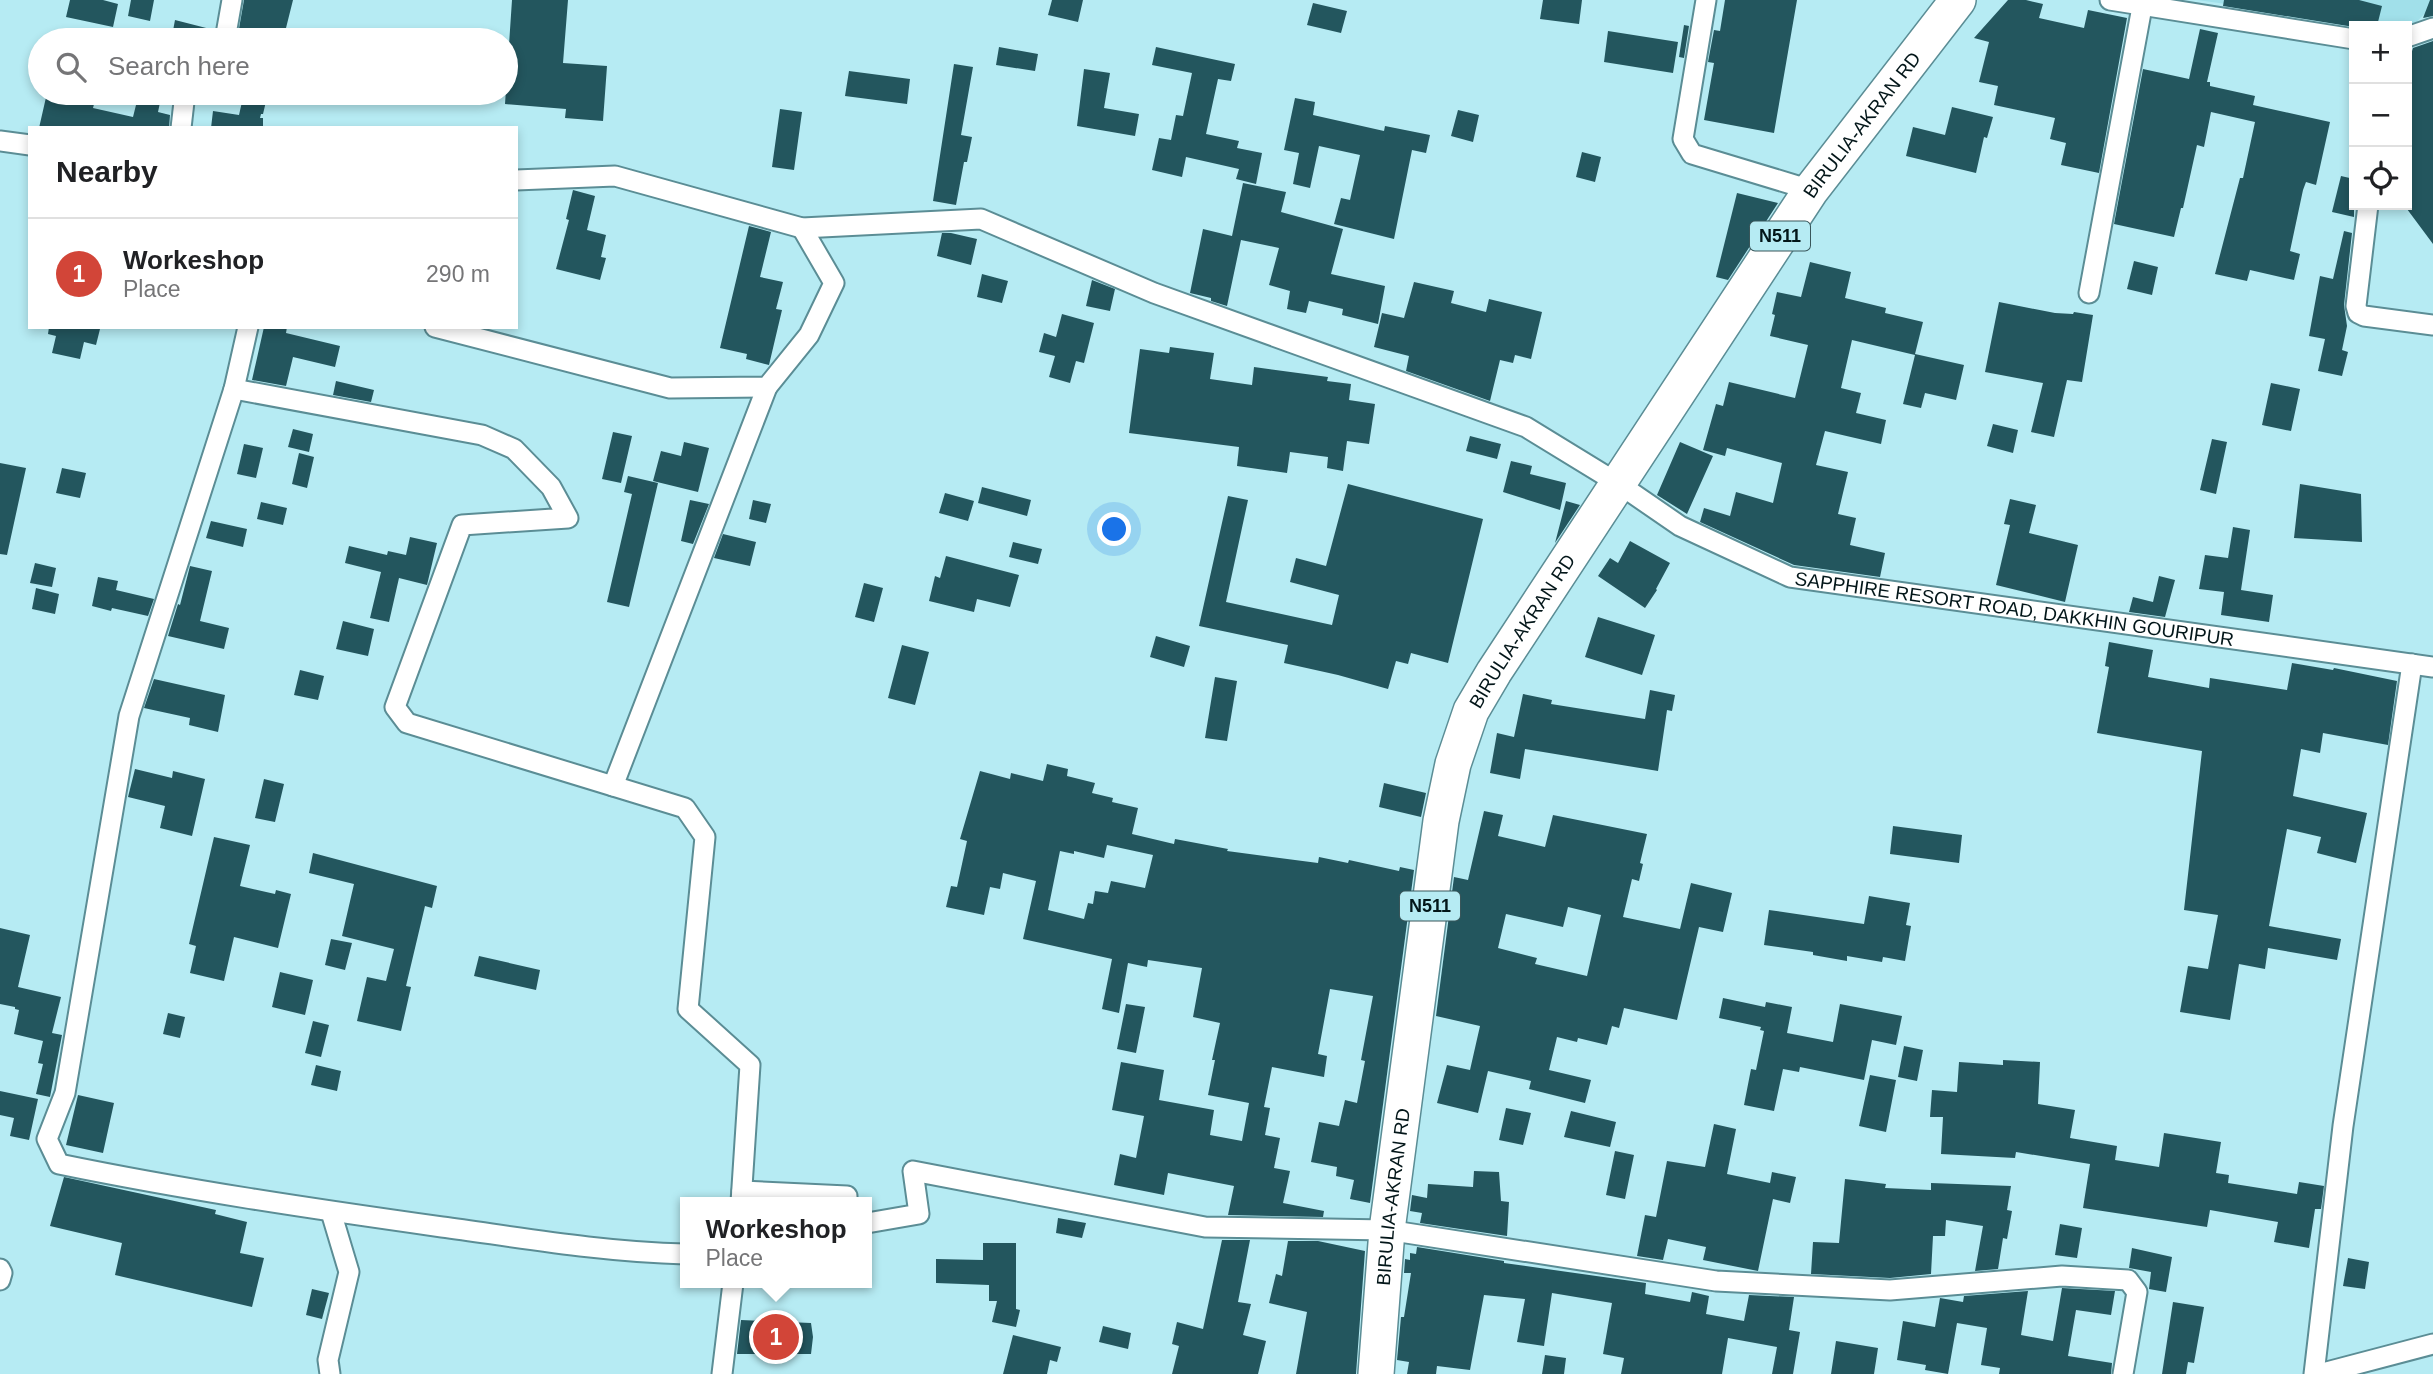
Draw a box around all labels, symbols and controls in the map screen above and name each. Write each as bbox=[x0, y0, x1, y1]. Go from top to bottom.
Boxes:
map controls bbox=[2349, 21, 2412, 210]
button: + bbox=[2349, 21, 2412, 84]
search box bbox=[28, 28, 518, 105]
icon: search bbox=[52, 48, 90, 86]
street label: BIRULIA-AKRAN RD bbox=[1799, 48, 1925, 201]
text: Search here bbox=[108, 51, 250, 81]
button: − bbox=[2349, 84, 2412, 147]
button: locate bbox=[2349, 147, 2412, 210]
text: Nearby bbox=[56, 155, 158, 188]
road number: N511 bbox=[1750, 222, 1810, 250]
text: Workeshop bbox=[123, 245, 264, 275]
text: 1 bbox=[73, 261, 85, 287]
text: 290 m bbox=[426, 261, 490, 287]
text: Place bbox=[123, 276, 181, 302]
your location bbox=[1097, 512, 1131, 546]
street label: BIRULIA-AKRAN RD bbox=[1465, 550, 1579, 712]
street label: SAPPHIRE RESORT ROAD, DAKKHIN GOURIPUR bbox=[1794, 567, 2235, 650]
road number: N511 bbox=[1400, 891, 1460, 920]
street label: BIRULIA-AKRAN RD bbox=[1372, 1107, 1413, 1286]
popup bbox=[680, 1197, 872, 1288]
text: Workeshop bbox=[705, 1214, 847, 1244]
text: Place bbox=[705, 1245, 763, 1271]
pin: 1 bbox=[753, 1311, 799, 1363]

